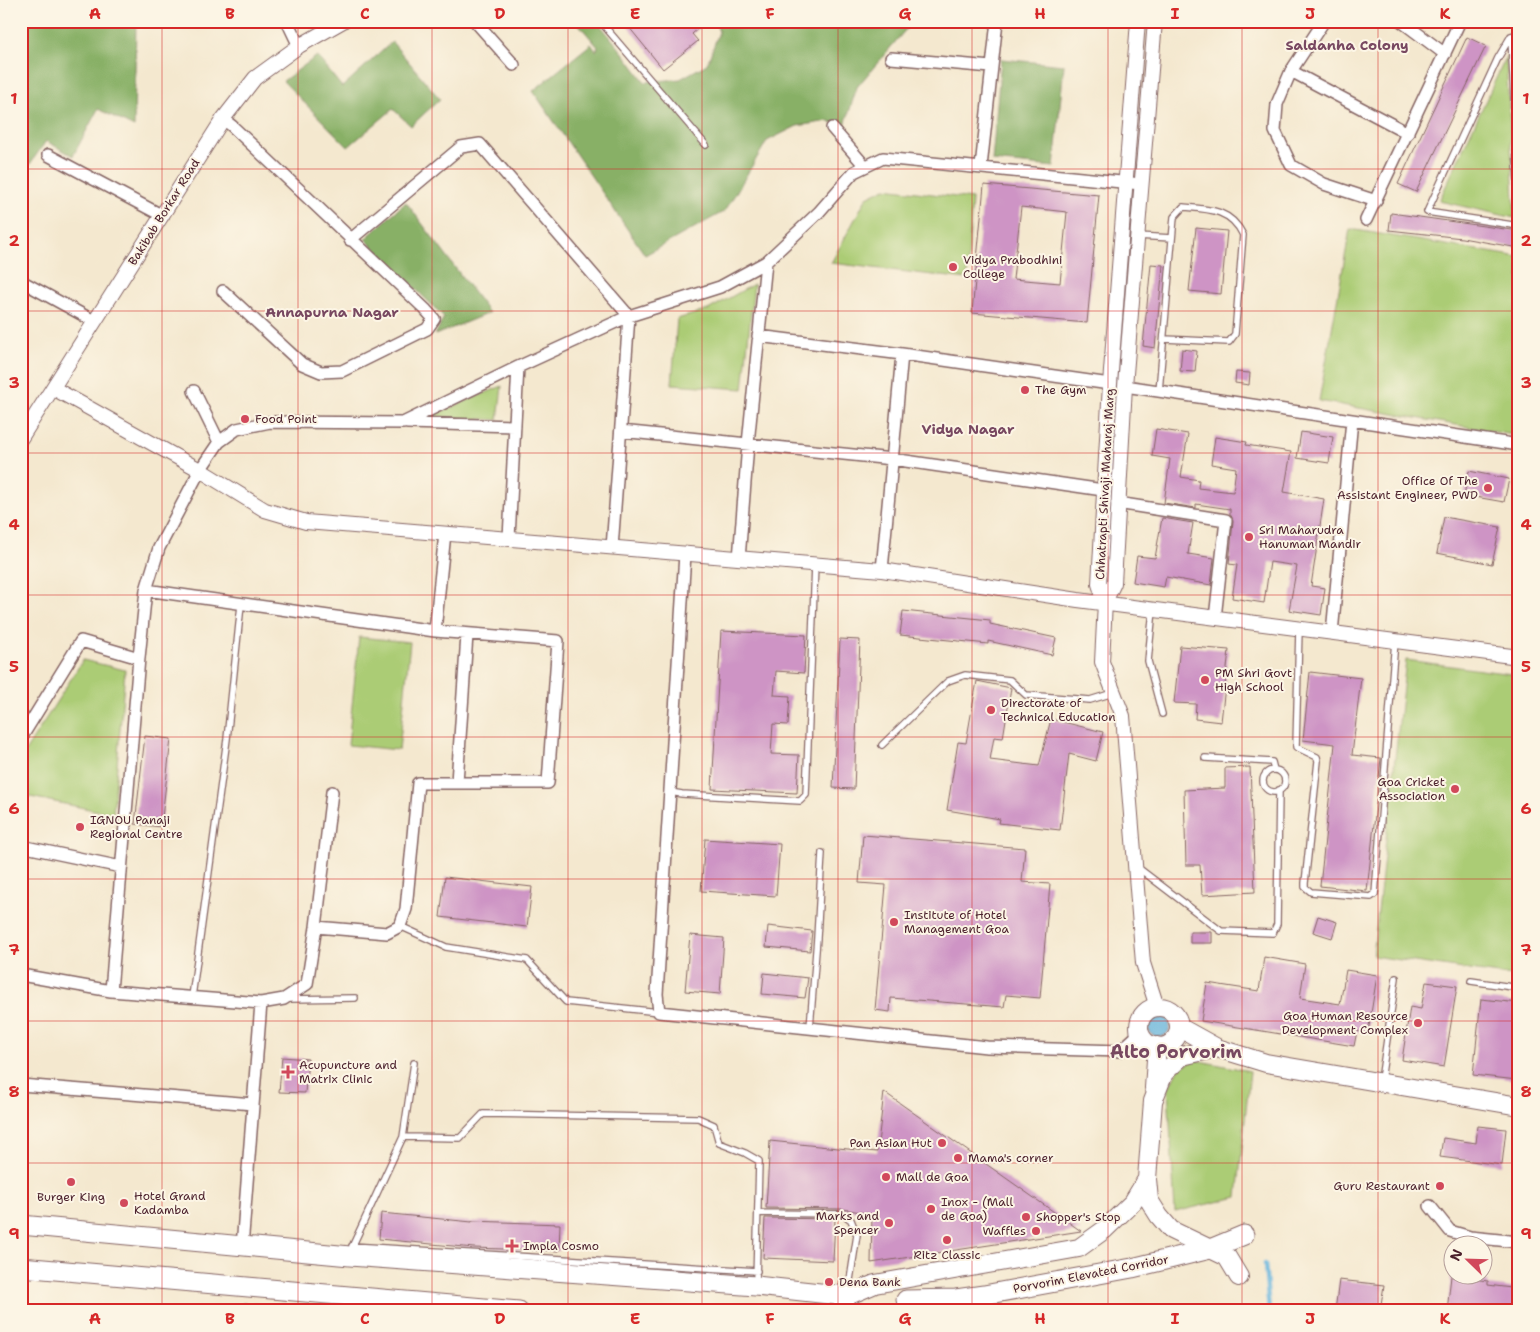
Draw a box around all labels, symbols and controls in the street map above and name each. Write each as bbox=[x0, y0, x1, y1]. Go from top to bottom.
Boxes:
text: A bbox=[89, 3, 101, 24]
text: B bbox=[225, 3, 235, 24]
text: C bbox=[360, 3, 370, 24]
text: D bbox=[494, 3, 506, 24]
text: E bbox=[630, 3, 640, 24]
text: F bbox=[765, 3, 775, 24]
text: G bbox=[899, 3, 912, 24]
text: H bbox=[1034, 3, 1046, 24]
text: I bbox=[1171, 3, 1180, 24]
text: J bbox=[1305, 3, 1315, 24]
text: K bbox=[1440, 3, 1451, 24]
district label: Saldanha Colony bbox=[1285, 36, 1409, 54]
text: 1 bbox=[10, 88, 18, 109]
text: 1 bbox=[1522, 88, 1530, 109]
street label: Bakibab Borkar Road bbox=[125, 155, 204, 268]
text: 2 bbox=[8, 230, 20, 251]
text: 2 bbox=[1520, 230, 1532, 251]
place label: Vidya Prabodhini College bbox=[963, 252, 1062, 282]
marker: Vidya Prabodhini College bbox=[947, 261, 959, 273]
district label: Annapurna Nagar bbox=[265, 303, 399, 321]
text: 3 bbox=[8, 372, 20, 393]
text: 3 bbox=[1520, 372, 1532, 393]
place label: The Gym bbox=[1035, 382, 1086, 398]
marker: The Gym bbox=[1019, 384, 1031, 396]
street label: Chhatrapti Shivaji Maharaj Marg bbox=[1092, 388, 1118, 580]
place label: Food Point bbox=[255, 411, 317, 427]
marker: Food Point bbox=[239, 413, 251, 425]
district label: Vidya Nagar bbox=[921, 420, 1015, 438]
place label: Office Of The Assistant Engineer, PWD bbox=[1337, 473, 1478, 503]
marker: Office Of The Assistant Engineer, PWD bbox=[1482, 482, 1494, 494]
text: 4 bbox=[8, 514, 20, 535]
text: 4 bbox=[1520, 514, 1532, 535]
place label: Sri Maharudra Hanuman Mandir bbox=[1259, 522, 1361, 552]
marker: Sri Maharudra Hanuman Mandir bbox=[1243, 531, 1255, 543]
text: 5 bbox=[9, 656, 19, 677]
text: 5 bbox=[1521, 656, 1531, 677]
place label: PM Shri Govt High School bbox=[1215, 665, 1292, 695]
marker: PM Shri Govt High School bbox=[1199, 674, 1211, 686]
place label: Directorate of Technical Education bbox=[1001, 695, 1116, 725]
marker: Directorate of Technical Education bbox=[985, 704, 997, 716]
place label: Goa Cricket Association bbox=[1378, 774, 1445, 804]
marker: Goa Cricket Association bbox=[1449, 783, 1461, 795]
text: 6 bbox=[8, 798, 20, 819]
text: 6 bbox=[1520, 798, 1532, 819]
place label: IGNOU Panaji Regional Centre bbox=[90, 812, 183, 842]
marker: IGNOU Panaji Regional Centre bbox=[74, 821, 86, 833]
place label: Institute of Hotel Management Goa bbox=[904, 907, 1009, 937]
marker: Institute of Hotel Management Goa bbox=[888, 916, 900, 928]
text: 7 bbox=[8, 939, 20, 960]
text: 7 bbox=[1520, 939, 1532, 960]
place label: Goa Human Resource Development Complex bbox=[1282, 1008, 1408, 1038]
marker: Goa Human Resource Development Complex bbox=[1412, 1017, 1424, 1029]
district label: Alto Porvorim bbox=[1110, 1040, 1242, 1064]
place label: Acupuncture and Matrix Clinic bbox=[299, 1057, 397, 1087]
marker: Acupuncture and Matrix Clinic bbox=[281, 1065, 295, 1079]
text: 8 bbox=[8, 1081, 20, 1102]
text: 8 bbox=[1520, 1081, 1532, 1102]
place label: Pan Asian Hut bbox=[849, 1135, 932, 1151]
marker: Pan Asian Hut bbox=[936, 1137, 948, 1149]
place label: Mama's corner bbox=[968, 1150, 1054, 1166]
marker: Mama's corner bbox=[952, 1152, 964, 1164]
place label: Mall de Goa bbox=[896, 1169, 969, 1185]
marker: Mall de Goa bbox=[880, 1171, 892, 1183]
marker: Burger King bbox=[65, 1176, 77, 1188]
place label: Guru Restaurant bbox=[1334, 1178, 1430, 1194]
marker: Guru Restaurant bbox=[1434, 1180, 1446, 1192]
place label: Hotel Grand Kadamba bbox=[134, 1188, 206, 1218]
place label: Burger King bbox=[37, 1189, 105, 1205]
place label: Inox - (Mall de Goa) bbox=[941, 1194, 1013, 1224]
marker: Hotel Grand Kadamba bbox=[118, 1197, 130, 1209]
marker: Inox - (Mall de Goa) bbox=[925, 1203, 937, 1215]
place label: Marks and Spencer bbox=[816, 1208, 879, 1238]
place label: Shopper's Stop bbox=[1036, 1209, 1121, 1225]
marker: Shopper's Stop bbox=[1020, 1211, 1032, 1223]
marker: Marks and Spencer bbox=[883, 1217, 895, 1229]
text: 9 bbox=[8, 1223, 20, 1244]
place label: Waffles bbox=[983, 1223, 1026, 1239]
text: 9 bbox=[1520, 1223, 1532, 1244]
marker: Waffles bbox=[1030, 1225, 1042, 1237]
marker: Ritz Classic bbox=[941, 1234, 953, 1246]
north arrow bbox=[1442, 1234, 1492, 1284]
place label: Impla Cosmo bbox=[523, 1238, 599, 1254]
marker: Impla Cosmo bbox=[505, 1239, 519, 1253]
text: N bbox=[1446, 1246, 1466, 1264]
place label: Ritz Classic bbox=[914, 1247, 980, 1263]
street label: Porvorim Elevated Corridor bbox=[1012, 1251, 1170, 1297]
place label: Dena Bank bbox=[839, 1274, 901, 1290]
marker: Dena Bank bbox=[823, 1276, 835, 1288]
text: A bbox=[89, 1308, 101, 1329]
text: B bbox=[225, 1308, 235, 1329]
text: C bbox=[360, 1308, 370, 1329]
text: D bbox=[494, 1308, 506, 1329]
text: E bbox=[630, 1308, 640, 1329]
text: F bbox=[765, 1308, 775, 1329]
text: G bbox=[899, 1308, 912, 1329]
text: H bbox=[1034, 1308, 1046, 1329]
text: I bbox=[1171, 1308, 1180, 1329]
text: J bbox=[1305, 1308, 1315, 1329]
text: K bbox=[1440, 1308, 1451, 1329]

